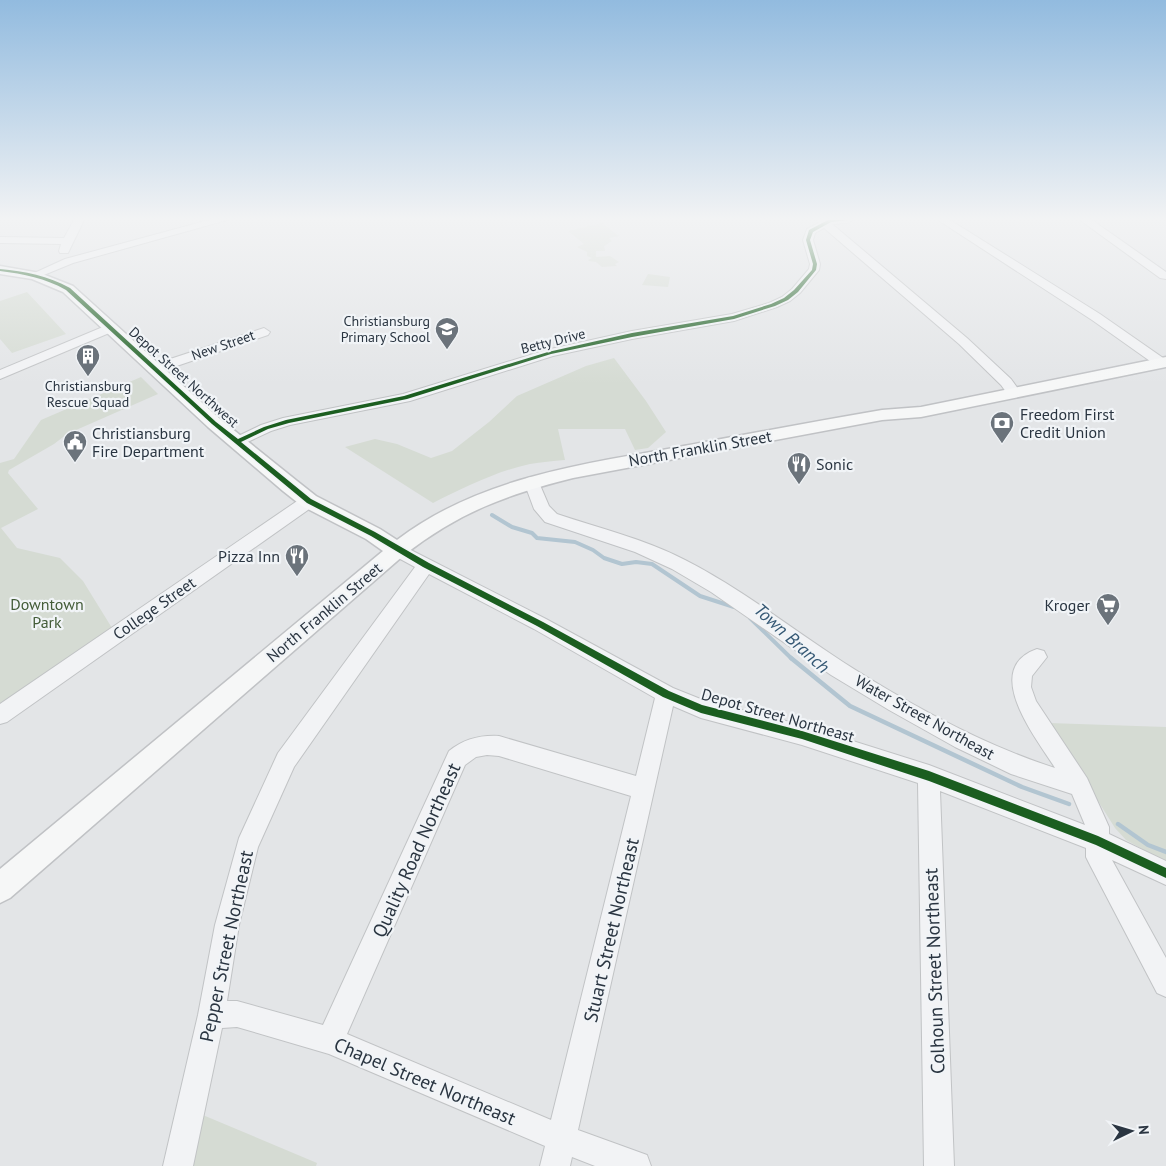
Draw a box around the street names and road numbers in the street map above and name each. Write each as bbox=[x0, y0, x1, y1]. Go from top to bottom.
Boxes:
street label: Depot Street Northwest bbox=[125, 323, 243, 431]
street label: Betty Drive bbox=[519, 324, 587, 358]
street label: New Street bbox=[189, 326, 257, 364]
street label: North Franklin Street bbox=[627, 425, 774, 470]
street label: North Franklin Street bbox=[262, 557, 386, 666]
street label: College Street bbox=[109, 572, 200, 644]
street label: Water Street Northeast bbox=[852, 670, 999, 764]
street label: Depot Street Northeast bbox=[699, 684, 857, 747]
street label: Quality Road Northeast bbox=[367, 758, 466, 941]
street label: Stuart Street Northeast bbox=[578, 835, 644, 1025]
street label: Pepper Street Northeast bbox=[194, 847, 258, 1044]
street label: Colhoun Street Northeast bbox=[918, 867, 950, 1074]
street label: Chapel Street Northeast bbox=[330, 1032, 520, 1130]

